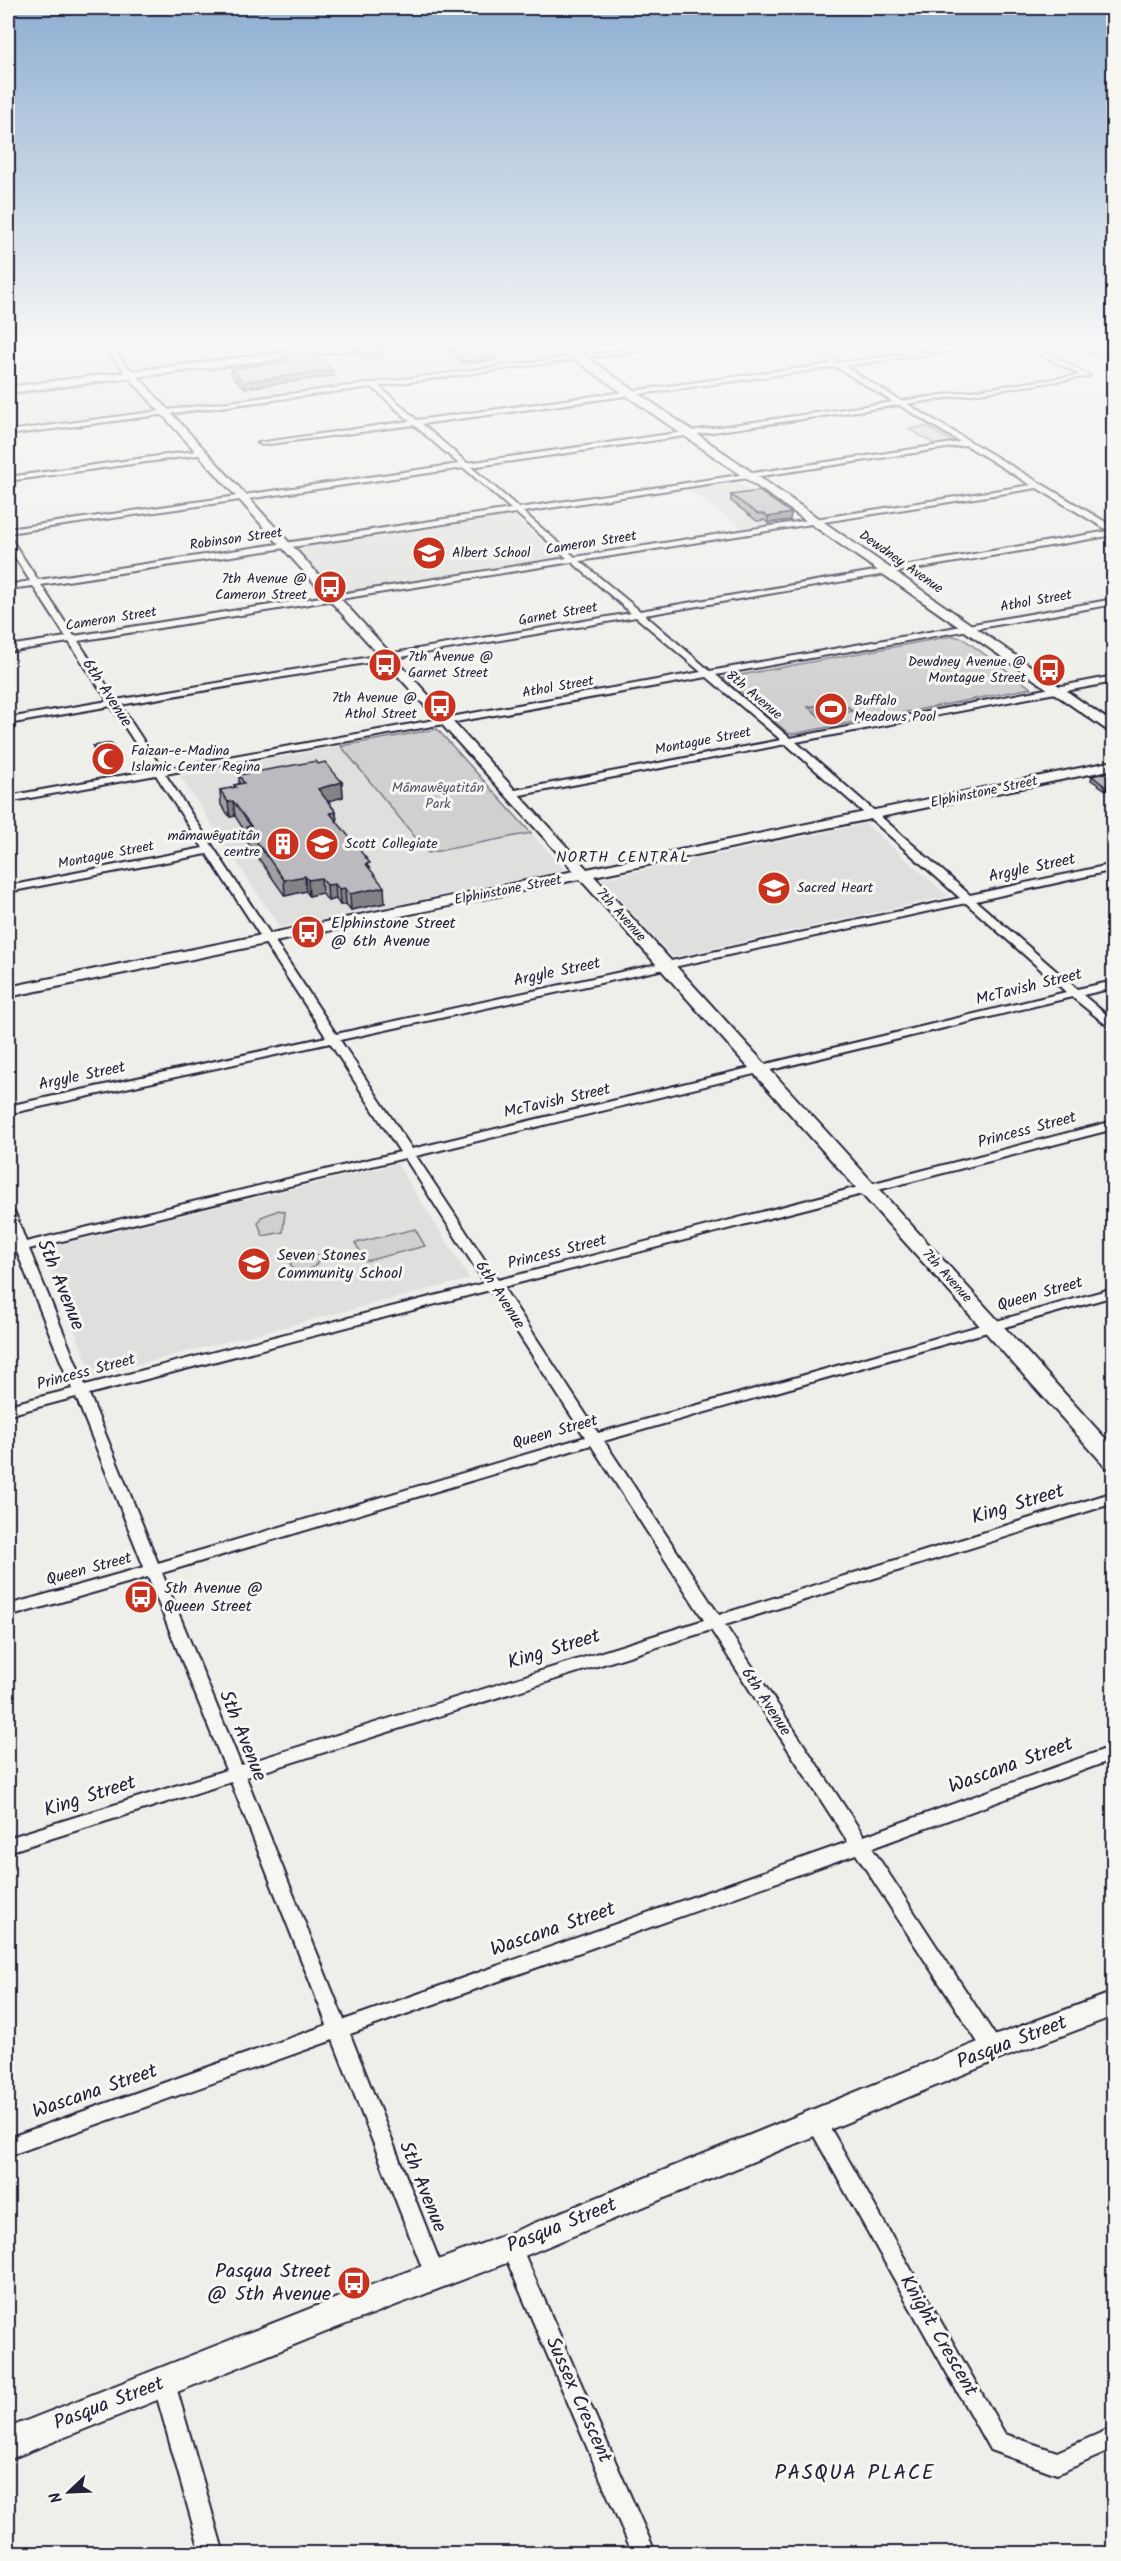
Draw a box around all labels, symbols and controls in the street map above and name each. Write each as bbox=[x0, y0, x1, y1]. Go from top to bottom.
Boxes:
street label: Robinson Street bbox=[188, 522, 284, 556]
street label: Cameron Street bbox=[544, 525, 639, 561]
street label: Dewdney Avenue bbox=[854, 525, 948, 600]
school or university icon: Albert School bbox=[411, 535, 447, 571]
place label: Albert School bbox=[452, 542, 531, 564]
place label: 7th Avenue @ Cameron Street bbox=[215, 568, 308, 606]
bus stop icon: 7th Avenue @ Cameron Street bbox=[312, 569, 348, 605]
street label: Athol Street bbox=[998, 584, 1074, 618]
street label: Garnet Street bbox=[517, 596, 600, 632]
street label: Cameron Street bbox=[64, 601, 159, 637]
place label: 7th Avenue @ Garnet Street bbox=[408, 646, 493, 684]
bus stop icon: 7th Avenue @ Garnet Street bbox=[367, 647, 403, 683]
place label: Dewdney Avenue @ Montague Street bbox=[908, 651, 1027, 689]
bus stop icon: Dewdney Avenue @ Montague Street bbox=[1031, 652, 1067, 688]
street label: 6th Avenue bbox=[75, 654, 139, 732]
street label: 8th Avenue bbox=[721, 665, 788, 726]
street label: Athol Street bbox=[520, 670, 596, 704]
place label: 7th Avenue @ Athol Street bbox=[332, 687, 418, 725]
bus stop icon: 7th Avenue @ Athol Street bbox=[422, 688, 458, 724]
place label: Buffalo Meadows Pool bbox=[854, 690, 937, 728]
sports icon: Buffalo Meadows Pool bbox=[813, 691, 849, 727]
street label: Montague Street bbox=[653, 721, 754, 761]
place label: Faizan-e-Madina Islamic Center Regina bbox=[131, 740, 260, 778]
mosque icon: Faizan-e-Madina Islamic Center Regina bbox=[90, 741, 126, 777]
street label: Elphinstone Street bbox=[928, 770, 1040, 814]
park label: Mâmawêyatitân Park bbox=[392, 777, 484, 815]
place label: mâmawêyatitân centre bbox=[168, 825, 261, 863]
building icon: mâmawêyatitân centre bbox=[265, 826, 301, 862]
school or university icon: Scott Collegiate bbox=[304, 826, 340, 862]
place label: Scott Collegiate bbox=[345, 833, 438, 855]
street label: Montague Street bbox=[56, 835, 157, 875]
district label: NORTH CENTRAL bbox=[556, 846, 690, 870]
street label: Argyle Street bbox=[986, 846, 1079, 889]
street label: Elphinstone Street bbox=[452, 869, 564, 911]
school or university icon: Sacred Heart bbox=[756, 870, 792, 906]
place label: Sacred Heart bbox=[797, 877, 874, 899]
street label: 7th Avenue bbox=[591, 883, 652, 947]
place label: Elphinstone Street @ 6th Avenue bbox=[331, 911, 457, 954]
bus stop icon: Elphinstone Street @ 6th Avenue bbox=[290, 914, 326, 950]
street label: Argyle Street bbox=[511, 950, 604, 993]
street label: McTavish Street bbox=[973, 962, 1086, 1012]
street label: Argyle Street bbox=[36, 1054, 129, 1097]
street label: McTavish Street bbox=[501, 1076, 614, 1125]
street label: Princess Street bbox=[975, 1105, 1080, 1155]
street label: Princess Street bbox=[505, 1227, 610, 1276]
street label: 5th Avenue bbox=[27, 1234, 93, 1336]
place label: Seven Stones Community School bbox=[277, 1243, 402, 1286]
street label: 7th Avenue bbox=[917, 1244, 978, 1308]
school or university icon: Seven Stones Community School bbox=[236, 1246, 272, 1282]
street label: 6th Avenue bbox=[468, 1256, 532, 1334]
street label: Queen Street bbox=[994, 1270, 1086, 1318]
street label: Princess Street bbox=[34, 1347, 139, 1397]
street label: Queen Street bbox=[509, 1408, 601, 1456]
street label: King Street bbox=[968, 1476, 1069, 1534]
street label: Queen Street bbox=[43, 1545, 135, 1592]
place label: 5th Avenue @ Queen Street bbox=[164, 1576, 263, 1619]
bus stop icon: 5th Avenue @ Queen Street bbox=[123, 1579, 159, 1615]
street label: King Street bbox=[504, 1621, 605, 1679]
street label: 6th Avenue bbox=[734, 1663, 798, 1741]
street label: 5th Avenue bbox=[209, 1685, 275, 1787]
street label: Wascana Street bbox=[944, 1729, 1078, 1803]
street label: King Street bbox=[40, 1767, 141, 1827]
street label: Wascana Street bbox=[486, 1894, 620, 1966]
street label: Pasqua Street bbox=[952, 2007, 1072, 2079]
street label: Wascana Street bbox=[28, 2056, 162, 2128]
street label: 5th Avenue bbox=[389, 2136, 455, 2238]
street label: Pasqua Street bbox=[502, 2189, 622, 2263]
place label: Pasqua Street @ 5th Avenue bbox=[208, 2256, 331, 2311]
bus stop icon: Pasqua Street @ 5th Avenue bbox=[336, 2265, 372, 2301]
street label: Knight Crescent bbox=[890, 2269, 986, 2403]
street label: Sussex Crescent bbox=[536, 2332, 620, 2469]
street label: Pasqua Street bbox=[49, 2368, 169, 2440]
district label: PASQUA PLACE bbox=[774, 2457, 936, 2490]
north arrow bbox=[39, 2462, 99, 2522]
text: N bbox=[43, 2488, 70, 2507]

